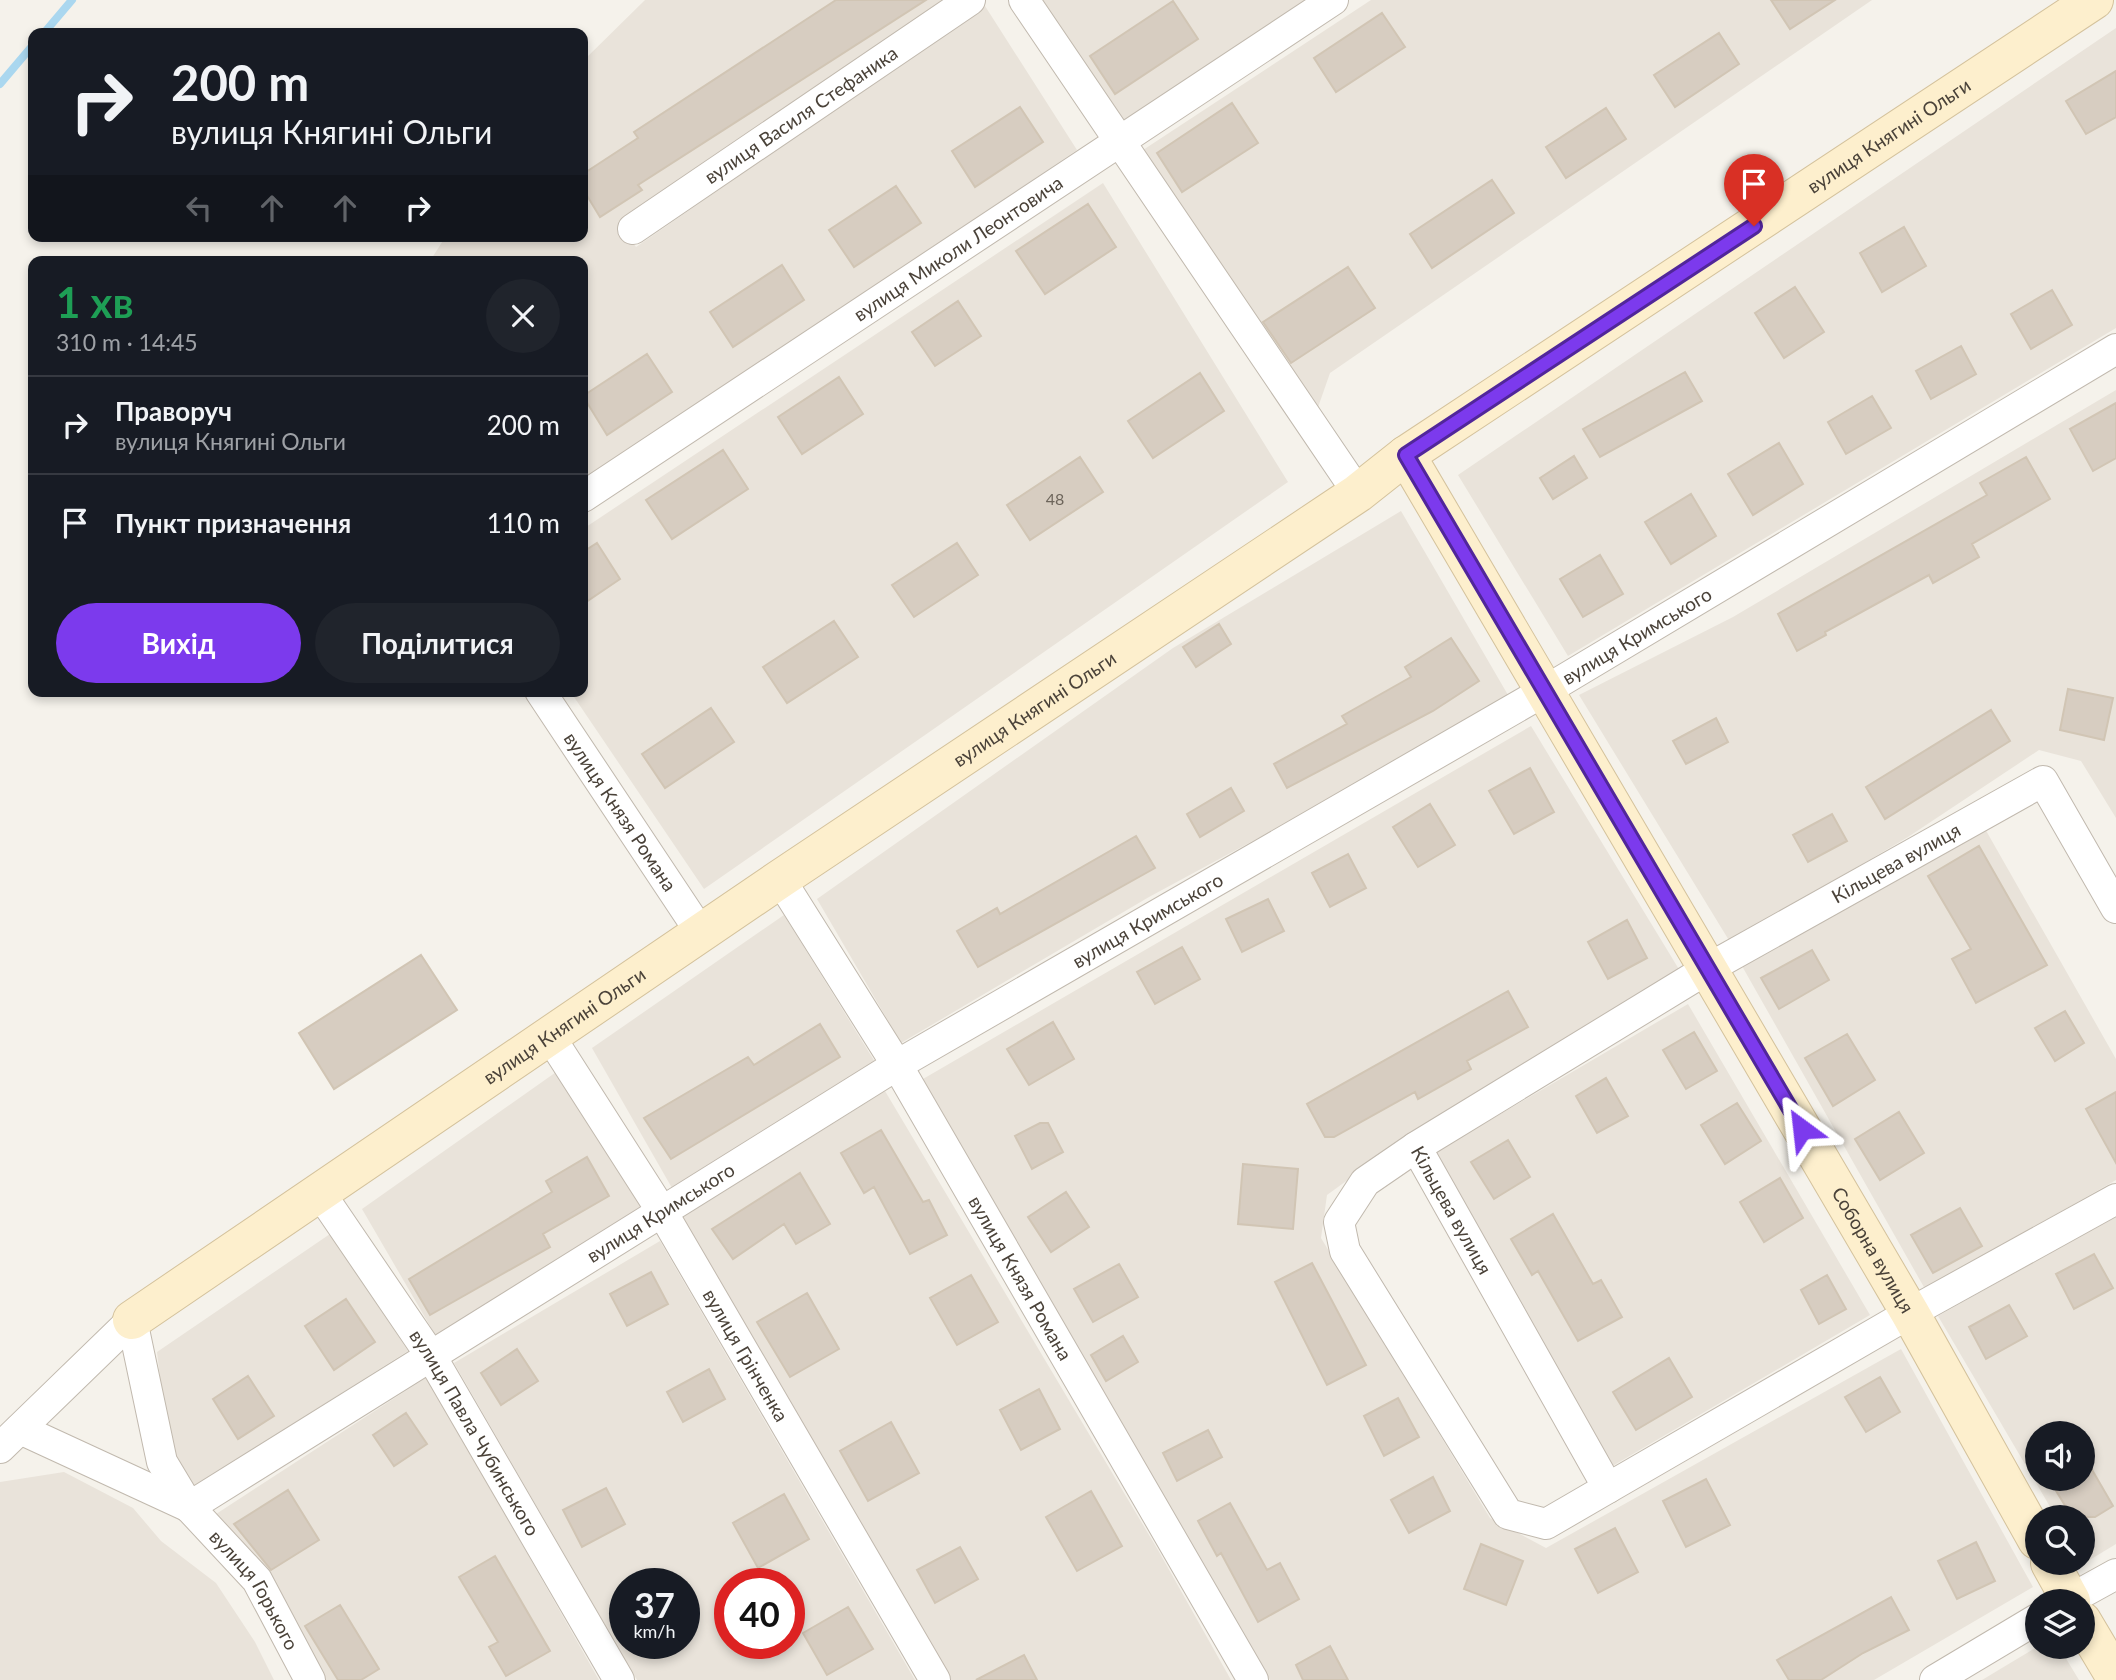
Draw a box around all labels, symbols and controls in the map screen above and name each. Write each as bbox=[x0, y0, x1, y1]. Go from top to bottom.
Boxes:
street label: вулиця Василя Стефаника bbox=[700, 41, 901, 188]
text: 200 m bbox=[171, 53, 309, 111]
icon: right bbox=[56, 56, 147, 147]
street label: вулиця Княгині Ольги bbox=[1803, 73, 1975, 198]
text: вулиця Княгині Ольги bbox=[171, 112, 492, 151]
pin bbox=[1724, 154, 1784, 226]
icon: arrive bbox=[1735, 165, 1773, 203]
street label: вулиця Миколи Леонтовича bbox=[849, 171, 1067, 326]
icon: left bbox=[180, 189, 218, 227]
icon: ahead bbox=[253, 189, 291, 227]
icon: ahead bbox=[326, 189, 364, 227]
icon: right bbox=[399, 189, 437, 227]
text: 1 хв bbox=[56, 277, 134, 327]
button: close bbox=[486, 279, 560, 353]
text: 310 m · 14:45 bbox=[56, 328, 198, 356]
text: Праворуч bbox=[115, 395, 232, 427]
icon: right bbox=[56, 406, 94, 444]
text: 200 m bbox=[487, 409, 560, 441]
text: вулиця Княгині Ольги bbox=[115, 427, 346, 455]
house number: 48 bbox=[1046, 489, 1064, 508]
icon: arrive bbox=[56, 504, 94, 542]
text: Пункт призначення bbox=[115, 507, 351, 539]
text: 110 m bbox=[487, 507, 560, 539]
street label: вулиця Кримського bbox=[1558, 582, 1716, 689]
button: Вихід bbox=[56, 603, 301, 683]
button: Поділитися bbox=[315, 603, 560, 683]
street label: вулиця Княгині Ольги bbox=[949, 646, 1120, 771]
street label: вулиця Князя Романа bbox=[560, 728, 682, 895]
street label: Кільцева вулиця bbox=[1827, 818, 1964, 907]
street label: вулиця Кримського bbox=[1068, 867, 1227, 972]
street label: вулиця Княгині Ольги bbox=[479, 962, 649, 1089]
position arrow bbox=[1765, 1092, 1839, 1166]
street label: Кільцева вулиця bbox=[1407, 1142, 1497, 1278]
street label: вулиця Кримського bbox=[582, 1157, 739, 1267]
street label: Соборна вулиця bbox=[1828, 1183, 1919, 1317]
street label: вулиця Князя Романа bbox=[964, 1192, 1077, 1364]
street label: вулиця Грінченка bbox=[699, 1285, 794, 1426]
street label: вулиця Павла Чубинського bbox=[405, 1325, 545, 1540]
map controls bbox=[2025, 1421, 2095, 1659]
button: sound bbox=[2025, 1421, 2095, 1491]
button: search bbox=[2025, 1505, 2095, 1575]
street label: вулиця Горького bbox=[205, 1525, 304, 1654]
speed limit sign: 40 bbox=[714, 1568, 805, 1659]
text: 37 bbox=[634, 1583, 675, 1625]
button: layers bbox=[2025, 1589, 2095, 1659]
text: km/h bbox=[633, 1620, 676, 1642]

